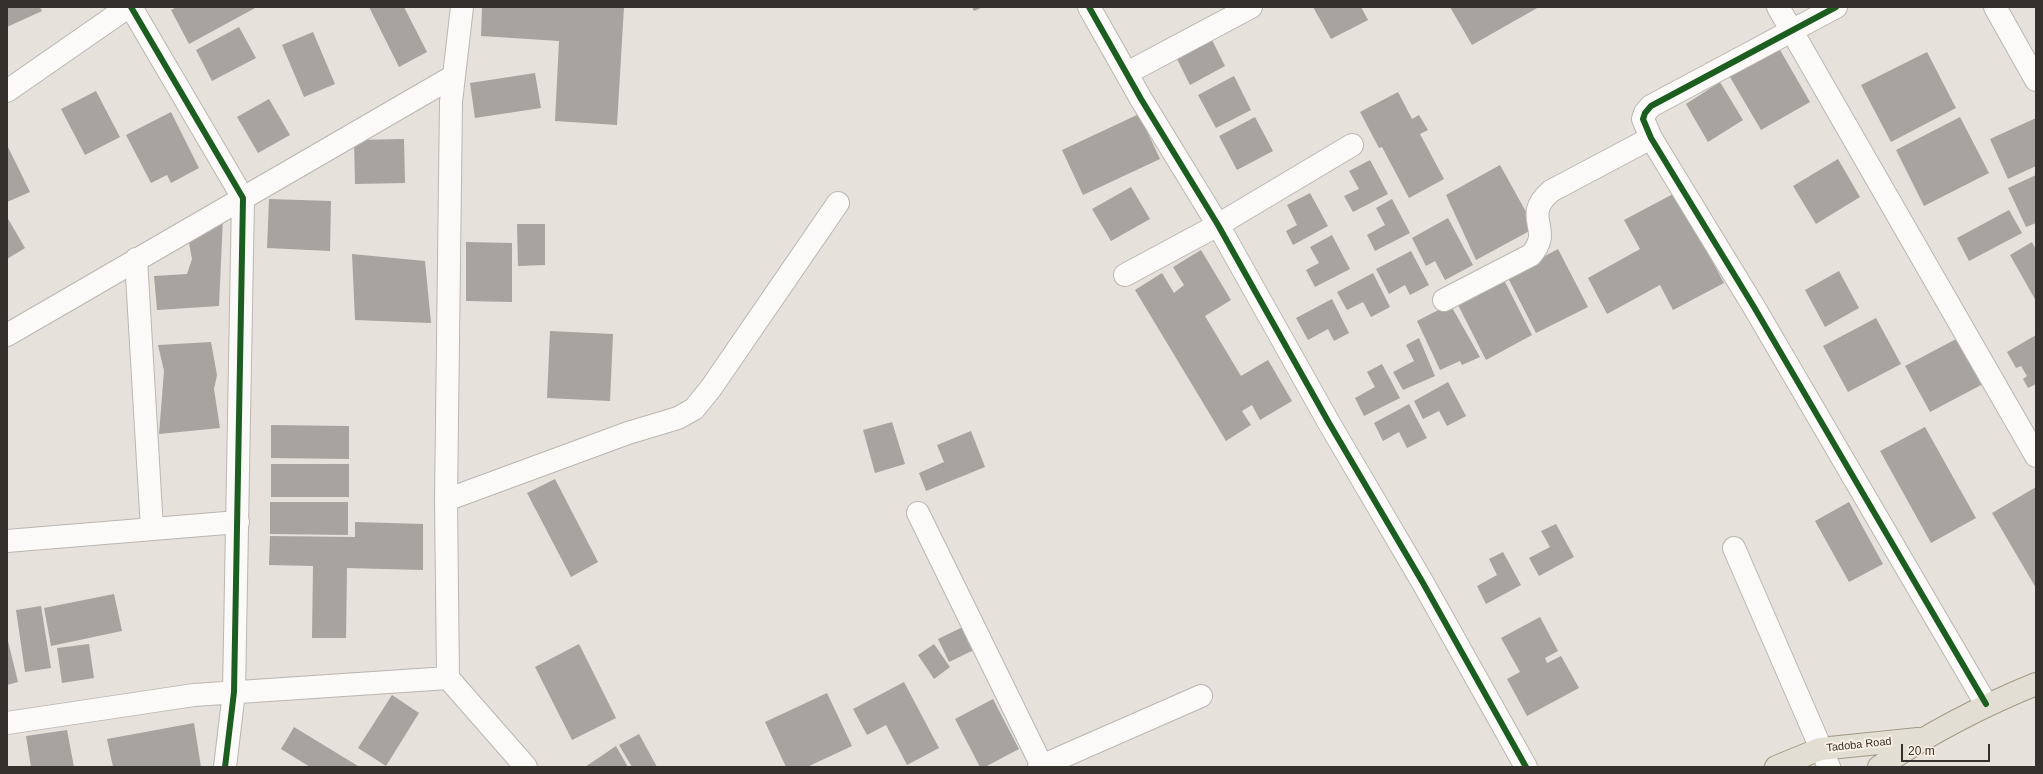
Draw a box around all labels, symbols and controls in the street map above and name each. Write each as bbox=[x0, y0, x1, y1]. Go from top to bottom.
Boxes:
street label: Tadoba Road bbox=[1826, 735, 1892, 755]
scale bar bbox=[1903, 736, 1992, 762]
text: 20 m bbox=[1908, 744, 1935, 758]

